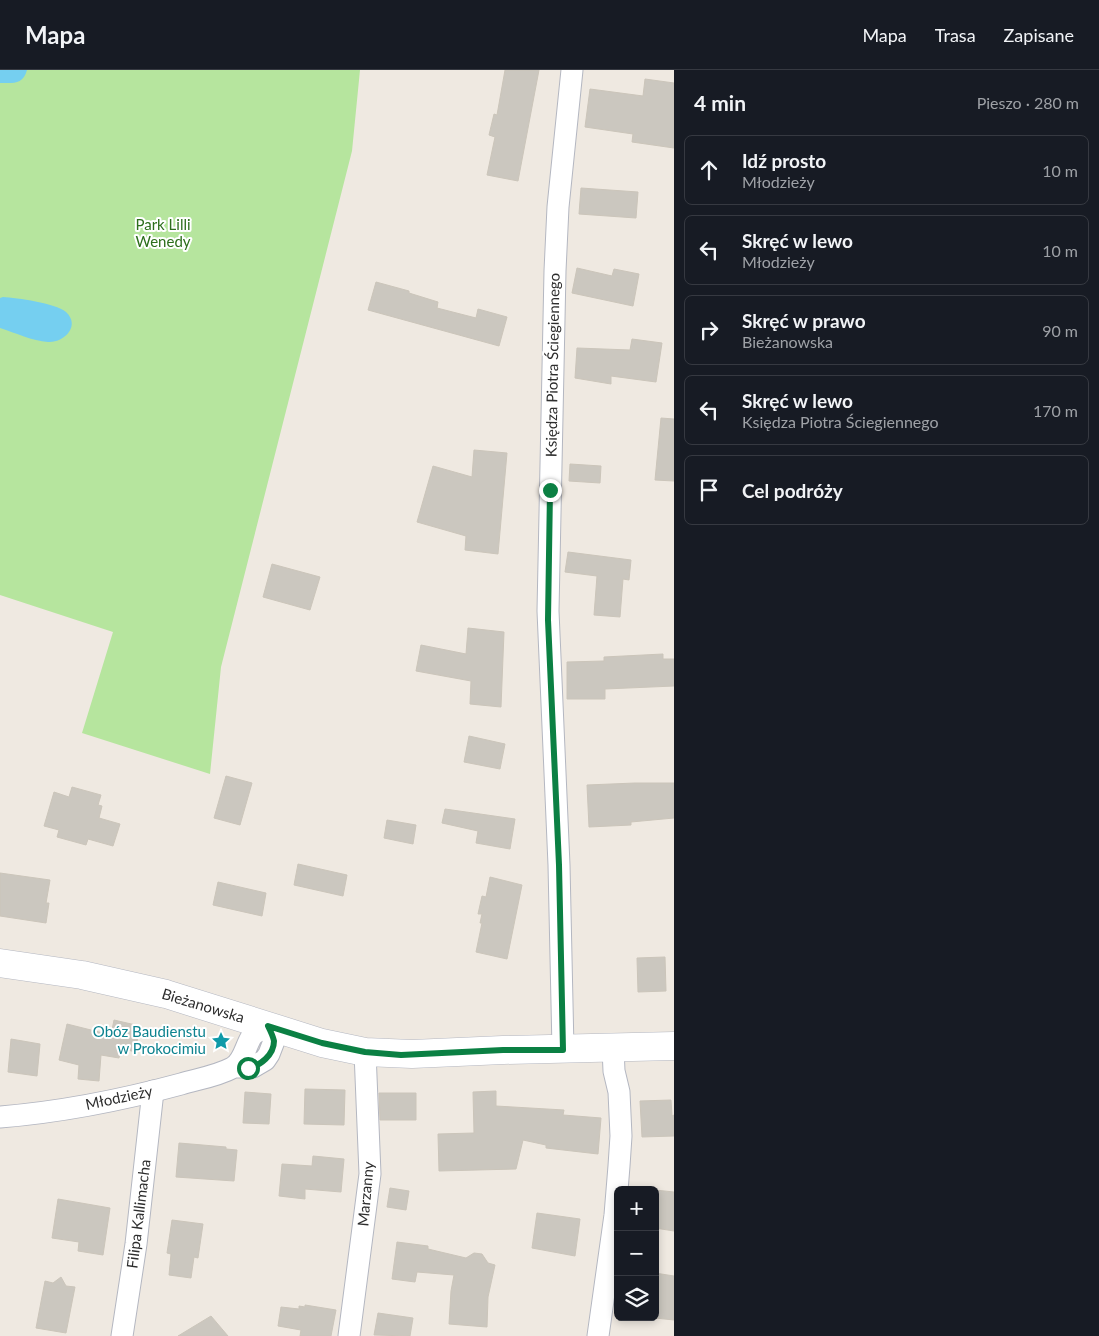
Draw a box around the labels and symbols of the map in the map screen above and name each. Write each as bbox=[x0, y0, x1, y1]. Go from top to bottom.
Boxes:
park label: Park Lilli Wenedy bbox=[135, 215, 191, 250]
street label: Księdza Piotra Ściegiennego bbox=[541, 273, 563, 457]
route end bbox=[539, 479, 562, 502]
street label: Bieżanowska bbox=[160, 984, 247, 1026]
place label: Obóz Baudienstu w Prokocimiu bbox=[93, 1022, 206, 1057]
place icon: Obóz Baudienstu w Prokocimiu bbox=[210, 1030, 232, 1052]
route start bbox=[237, 1057, 260, 1080]
street label: Młodzieży bbox=[84, 1081, 154, 1113]
street label: Filipa Kallimacha bbox=[122, 1158, 154, 1269]
street label: Marzanny bbox=[353, 1160, 377, 1227]

